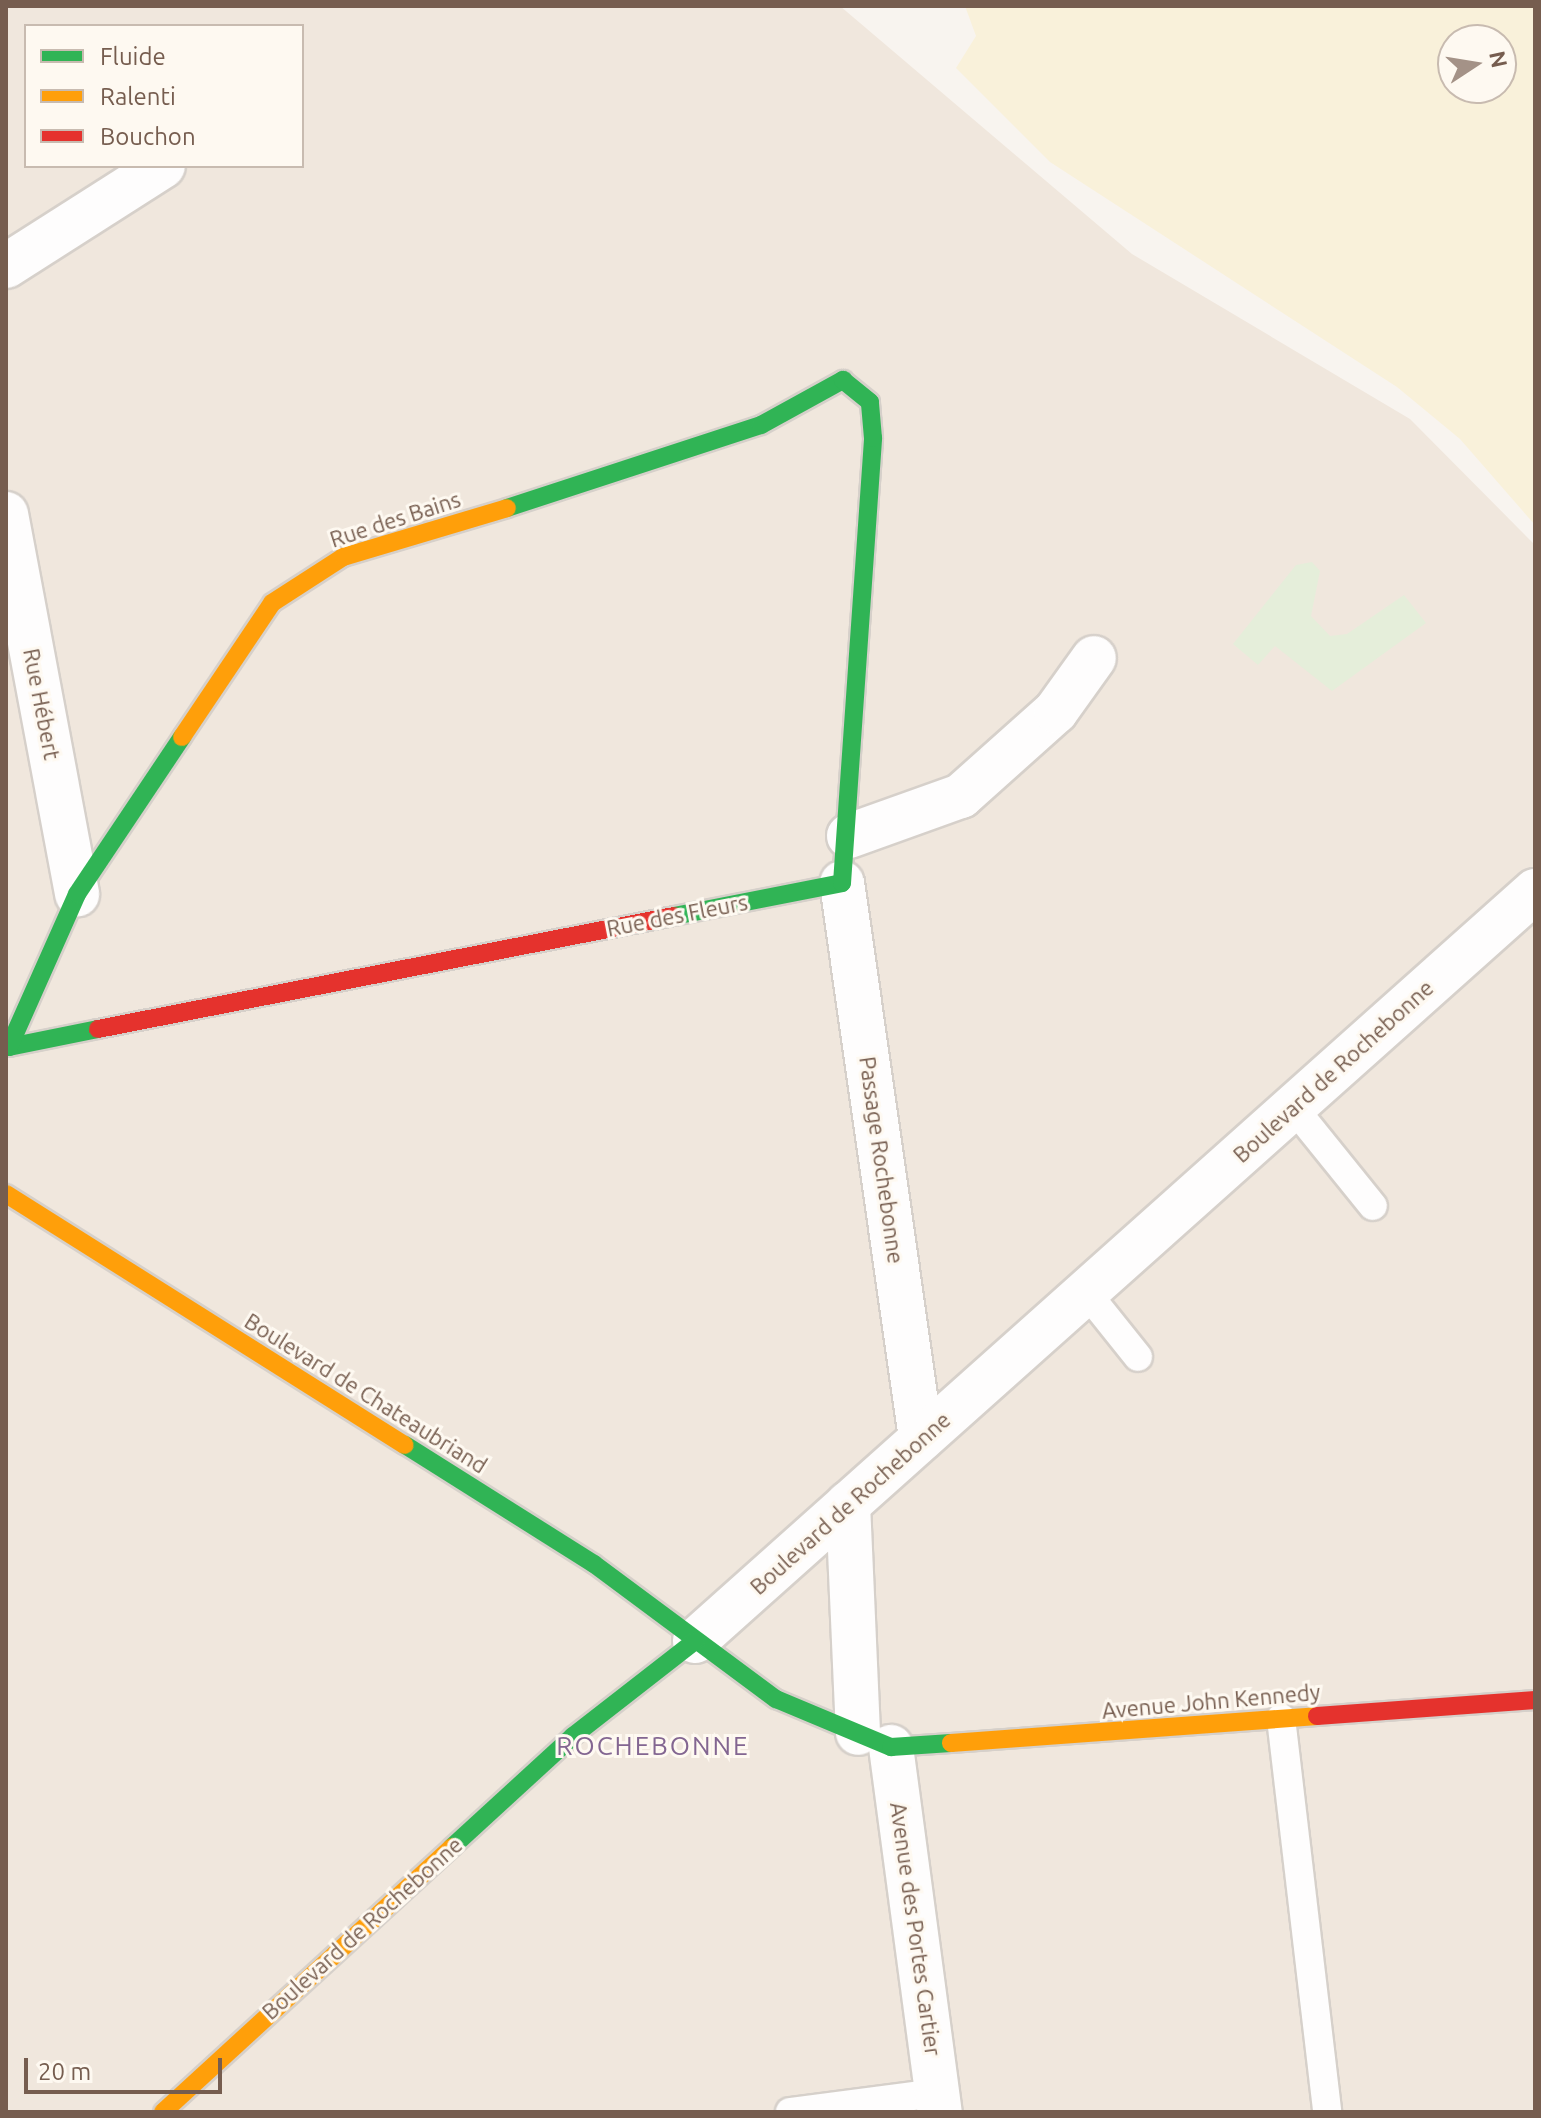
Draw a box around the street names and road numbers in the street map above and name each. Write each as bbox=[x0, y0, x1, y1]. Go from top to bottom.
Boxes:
street label: Rue des Bains bbox=[326, 485, 464, 553]
street label: Rue Hébert bbox=[18, 646, 66, 762]
street label: Rue des Fleurs bbox=[604, 888, 750, 942]
street label: Boulevard de Rochebonne bbox=[1228, 974, 1438, 1168]
street label: Passage Rochebonne bbox=[854, 1055, 910, 1265]
street label: Boulevard de Chateaubriand bbox=[240, 1307, 492, 1479]
street label: Boulevard de Rochebonne bbox=[745, 1406, 955, 1600]
street label: Avenue John Kennedy bbox=[1101, 1678, 1321, 1724]
street label: Avenue des Portes Cartier bbox=[885, 1800, 947, 2058]
street label: Boulevard de Rochebonne bbox=[257, 1831, 467, 2025]

